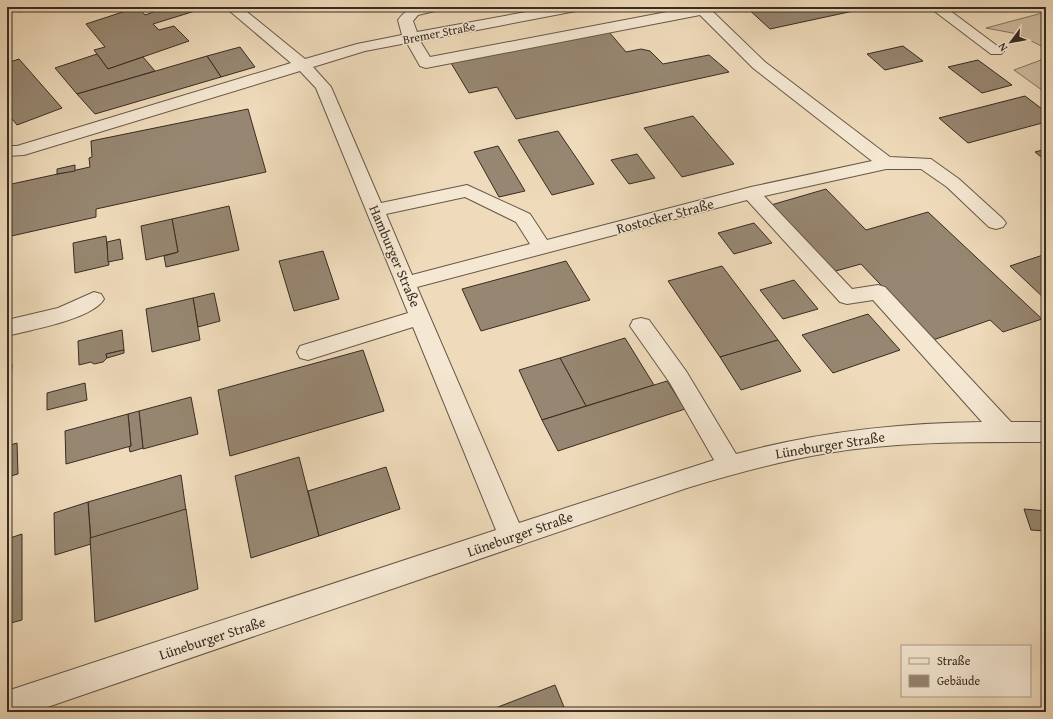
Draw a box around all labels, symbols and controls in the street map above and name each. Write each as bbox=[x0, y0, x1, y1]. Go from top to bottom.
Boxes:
street label: Bremer Straße bbox=[401, 17, 477, 48]
north arrow bbox=[991, 22, 1031, 62]
text: N bbox=[993, 39, 1011, 55]
street label: Rostocker Straße bbox=[614, 193, 716, 239]
street label: Hamburger Straße bbox=[364, 202, 426, 311]
street label: Lüneburger Straße bbox=[774, 426, 887, 464]
street label: Lüneburger Straße bbox=[464, 506, 576, 561]
street label: Lüneburger Straße bbox=[156, 611, 268, 665]
legend bbox=[901, 645, 1031, 697]
text: Straße bbox=[937, 652, 971, 669]
text: Gebäude bbox=[937, 672, 980, 689]

